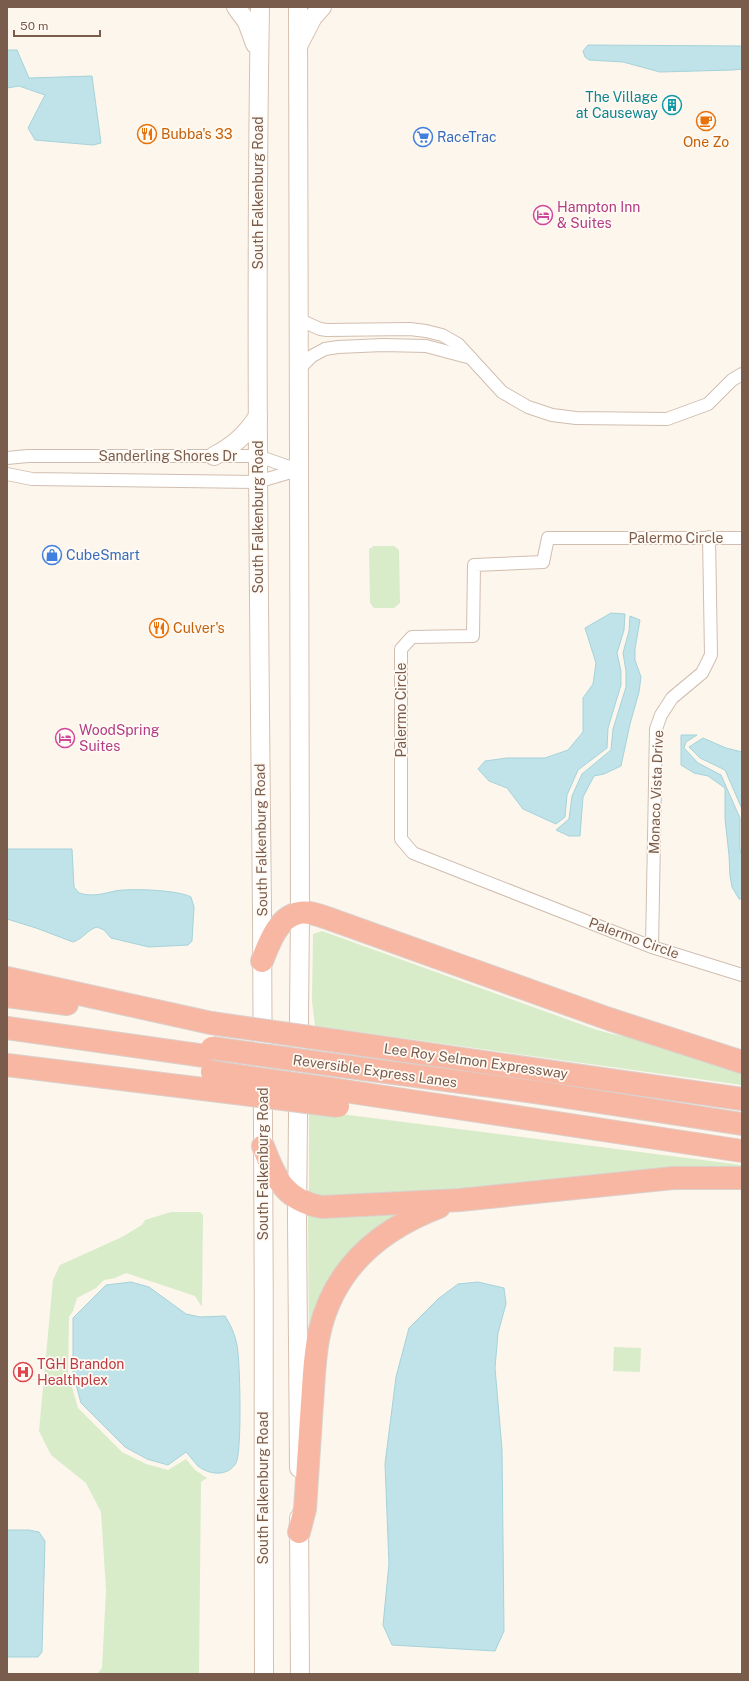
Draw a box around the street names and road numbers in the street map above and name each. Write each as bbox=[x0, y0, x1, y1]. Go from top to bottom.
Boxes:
street label: South Falkenburg Road bbox=[250, 116, 266, 270]
street label: South Falkenburg Road bbox=[250, 440, 266, 594]
street label: Sanderling Shores Dr bbox=[98, 448, 238, 464]
street label: Palermo Circle bbox=[628, 530, 724, 546]
street label: Palermo Circle bbox=[393, 662, 409, 758]
street label: Monaco Vista Drive bbox=[646, 730, 666, 854]
street label: South Falkenburg Road bbox=[252, 763, 270, 917]
street label: Palermo Circle bbox=[587, 914, 681, 962]
street label: Lee Roy Selmon Expressway bbox=[383, 1040, 570, 1082]
street label: Reversible Express Lanes bbox=[292, 1052, 458, 1090]
street label: South Falkenburg Road bbox=[255, 1087, 271, 1241]
street label: South Falkenburg Road bbox=[255, 1411, 271, 1565]

